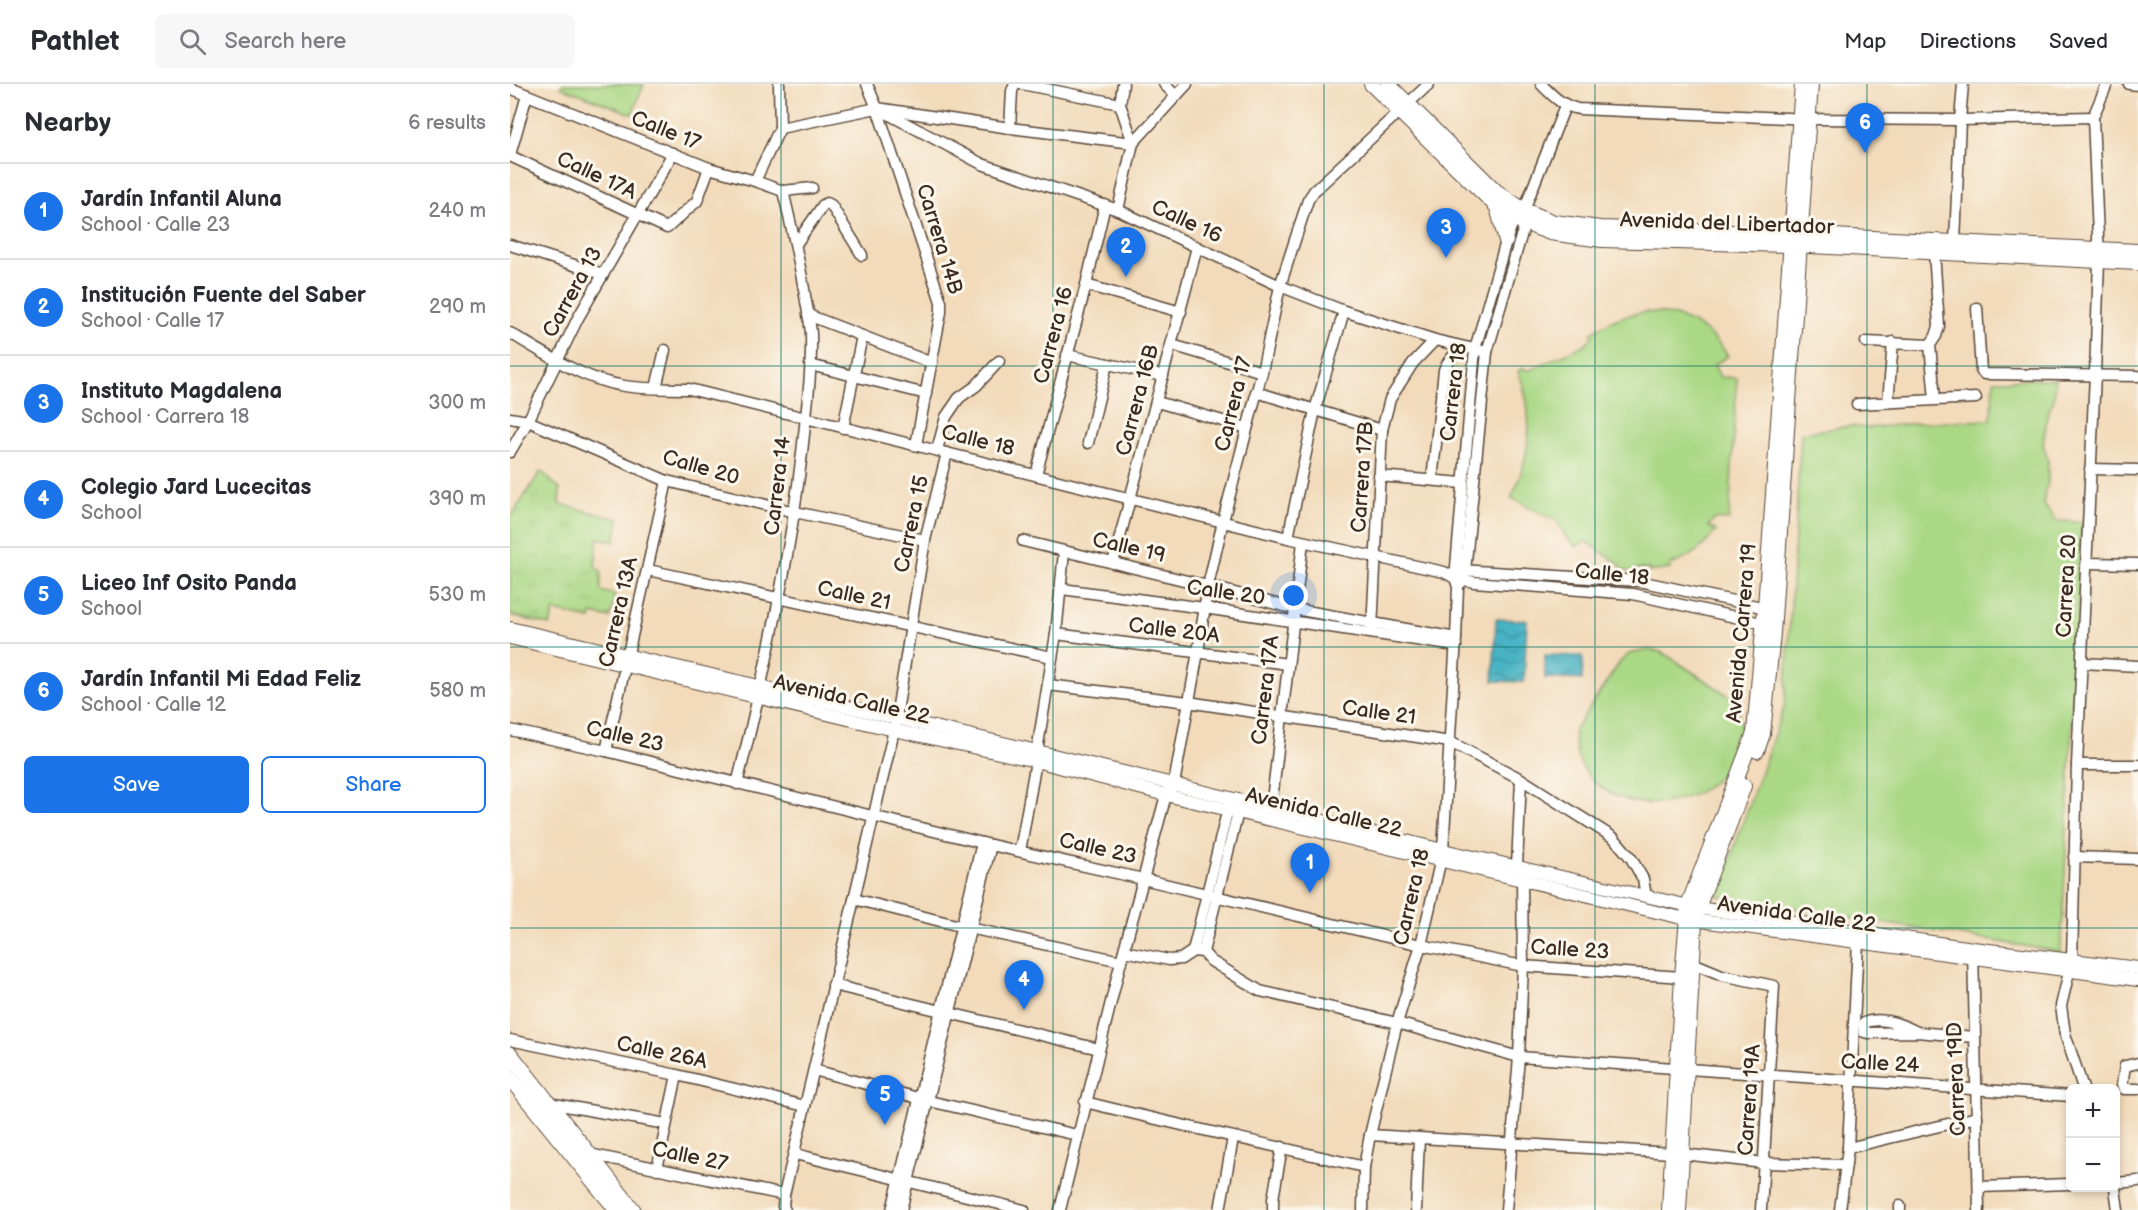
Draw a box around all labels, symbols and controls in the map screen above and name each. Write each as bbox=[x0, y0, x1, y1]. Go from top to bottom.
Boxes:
search box bbox=[155, 14, 575, 68]
text: Pathlet bbox=[30, 25, 119, 58]
icon: search bbox=[176, 25, 209, 58]
text: Search here bbox=[224, 28, 346, 55]
text: Map bbox=[1844, 29, 1887, 54]
text: Directions bbox=[1920, 29, 2016, 54]
text: Saved bbox=[2049, 29, 2108, 54]
pin: 6 bbox=[1846, 104, 1884, 153]
street label: Calle 17 bbox=[627, 105, 705, 156]
text: Nearby bbox=[24, 108, 111, 139]
text: 6 results bbox=[408, 111, 486, 135]
street label: Calle 17A bbox=[553, 146, 641, 205]
street label: Carrera 14B bbox=[911, 181, 968, 297]
text: Jardín Infantil Aluna bbox=[81, 186, 282, 213]
street label: Calle 16 bbox=[1147, 194, 1226, 249]
text: 1 bbox=[39, 199, 48, 223]
text: 240 m bbox=[429, 199, 486, 223]
street label: Avenida del Libertador bbox=[1620, 207, 1835, 240]
pin: 3 bbox=[1426, 208, 1466, 258]
text: School · Calle 23 bbox=[81, 213, 230, 237]
pin: 2 bbox=[1106, 228, 1146, 277]
street label: Carrera 13 bbox=[537, 243, 608, 342]
text: Institución Fuente del Saber bbox=[81, 282, 366, 309]
street label: Carrera 16 bbox=[1029, 284, 1079, 387]
text: 2 bbox=[38, 295, 49, 319]
text: 290 m bbox=[429, 295, 486, 319]
text: School · Calle 17 bbox=[81, 309, 224, 333]
street label: Carrera 18 bbox=[1435, 341, 1472, 443]
street label: Carrera 16B bbox=[1111, 342, 1164, 458]
street label: Carrera 17 bbox=[1210, 353, 1258, 454]
text: Instituto Magdalena bbox=[81, 378, 282, 405]
text: 3 bbox=[38, 391, 49, 415]
text: 300 m bbox=[428, 391, 486, 415]
text: School · Carrera 18 bbox=[81, 405, 249, 429]
street label: Calle 18 bbox=[939, 419, 1017, 462]
street label: Carrera 17B bbox=[1346, 421, 1379, 534]
street label: Carrera 14 bbox=[759, 435, 796, 537]
street label: Calle 20 bbox=[659, 445, 742, 490]
street label: Carrera 15 bbox=[889, 473, 934, 575]
text: Colegio Jard Lucecitas bbox=[81, 474, 311, 501]
text: 4 bbox=[38, 487, 49, 511]
text: 390 m bbox=[428, 487, 486, 511]
text: School bbox=[81, 501, 142, 525]
street label: Calle 19 bbox=[1090, 527, 1168, 568]
street label: Carrera 20 bbox=[2051, 534, 2082, 638]
street label: Avenida Carrera 19 bbox=[1721, 542, 1762, 724]
street label: Carrera 13A bbox=[594, 554, 643, 670]
street label: Calle 18 bbox=[1574, 558, 1650, 591]
text: Liceo Inf Osito Panda bbox=[81, 570, 297, 597]
street label: Calle 20 bbox=[1185, 575, 1267, 610]
street label: Calle 21 bbox=[815, 576, 893, 615]
your location bbox=[1279, 581, 1308, 610]
text: 5 bbox=[38, 583, 49, 607]
text: 530 m bbox=[429, 583, 486, 607]
text: School bbox=[81, 597, 142, 621]
street label: Calle 20A bbox=[1127, 612, 1221, 649]
street label: Carrera 17A bbox=[1246, 634, 1285, 746]
text: Jardín Infantil Mi Edad Feliz bbox=[81, 666, 361, 693]
street label: Avenida Calle 22 bbox=[771, 669, 933, 730]
text: 6 bbox=[37, 679, 50, 703]
text: 580 m bbox=[429, 679, 486, 703]
text: School · Calle 12 bbox=[81, 693, 226, 717]
street label: Calle 21 bbox=[1340, 695, 1417, 730]
street label: Calle 23 bbox=[584, 715, 666, 758]
button: Save bbox=[24, 756, 249, 813]
button: Share bbox=[261, 756, 486, 813]
street label: Avenida Calle 22 bbox=[1243, 782, 1405, 843]
street label: Calle 23 bbox=[1057, 827, 1139, 870]
pin: 1 bbox=[1290, 844, 1330, 893]
street label: Carrera 18 bbox=[1388, 846, 1435, 948]
street label: Avenida Calle 22 bbox=[1716, 891, 1878, 938]
street label: Calle 23 bbox=[1530, 934, 1610, 965]
pin: 4 bbox=[1004, 960, 1044, 1010]
street label: Carrera 19D bbox=[1942, 1021, 1971, 1137]
street label: Calle 26A bbox=[614, 1031, 710, 1074]
street label: Carrera 19A bbox=[1733, 1043, 1766, 1157]
street label: Calle 24 bbox=[1840, 1049, 1920, 1078]
pin: 5 bbox=[866, 1076, 904, 1125]
map controls bbox=[2066, 1084, 2120, 1192]
button: + bbox=[2066, 1084, 2120, 1138]
street label: Calle 27 bbox=[650, 1136, 731, 1177]
button: − bbox=[2066, 1138, 2120, 1192]

